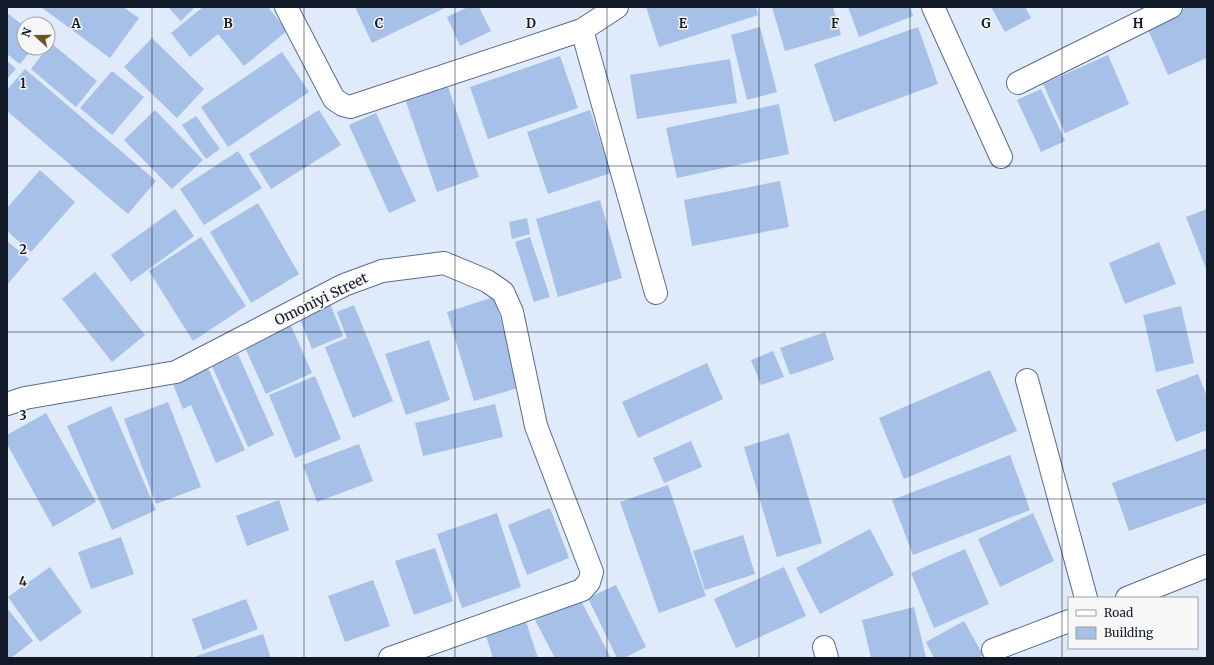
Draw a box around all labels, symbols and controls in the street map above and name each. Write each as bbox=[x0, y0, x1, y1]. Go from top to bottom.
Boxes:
text: A bbox=[70, 15, 81, 32]
text: B bbox=[223, 15, 233, 32]
text: C bbox=[375, 15, 384, 32]
text: D bbox=[526, 15, 536, 32]
text: E bbox=[679, 15, 688, 32]
text: F bbox=[831, 15, 839, 32]
text: G bbox=[981, 15, 991, 32]
text: H bbox=[1133, 15, 1144, 32]
north arrow bbox=[16, 16, 56, 56]
text: N bbox=[19, 26, 35, 39]
text: 1 bbox=[20, 75, 26, 92]
text: 2 bbox=[19, 241, 27, 258]
street label: Omoniyi Street bbox=[271, 268, 371, 329]
text: 3 bbox=[19, 407, 27, 424]
text: 4 bbox=[19, 573, 28, 590]
legend bbox=[1068, 597, 1198, 649]
text: Road bbox=[1104, 605, 1133, 620]
text: Building bbox=[1104, 625, 1154, 640]

